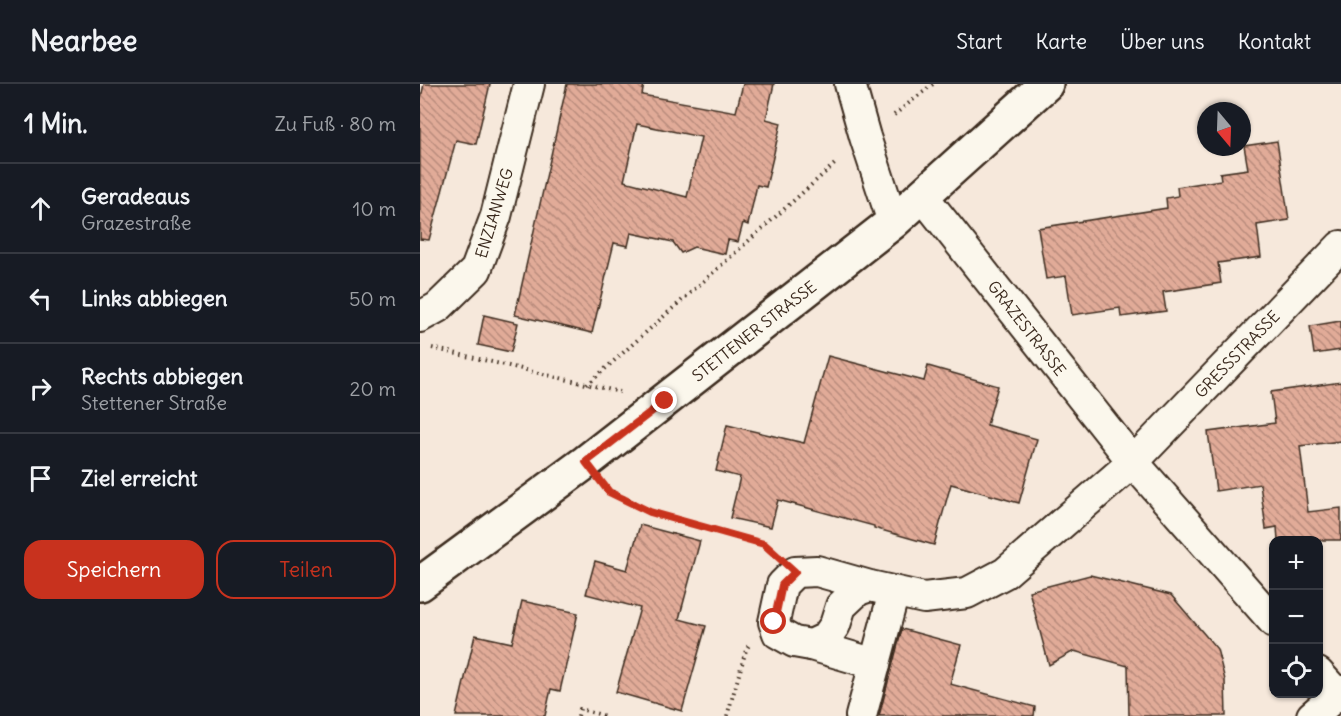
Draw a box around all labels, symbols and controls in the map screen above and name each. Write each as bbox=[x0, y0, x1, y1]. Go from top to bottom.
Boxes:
text: Nearbee bbox=[30, 23, 137, 59]
text: Start bbox=[956, 28, 1002, 55]
text: Karte bbox=[1035, 28, 1087, 55]
text: Über uns bbox=[1120, 28, 1205, 55]
text: Kontakt bbox=[1238, 28, 1311, 55]
north arrow bbox=[1197, 102, 1251, 156]
text: 1 Min. bbox=[24, 107, 88, 140]
text: Zu Fuß · 80 m bbox=[275, 111, 396, 136]
street label: ENZIANWEG bbox=[471, 166, 517, 260]
text: Geradeaus bbox=[81, 182, 190, 210]
icon: ahead bbox=[24, 192, 57, 225]
text: 10 m bbox=[353, 196, 396, 221]
text: Grazestraße bbox=[81, 210, 192, 235]
street label: STETTENER STRASSE bbox=[688, 276, 820, 386]
street label: GRAZESTRASSE bbox=[984, 276, 1070, 380]
icon: left bbox=[24, 282, 57, 315]
text: Links abbiegen bbox=[81, 284, 228, 312]
text: 50 m bbox=[349, 286, 396, 311]
street label: GRESSSTRASSE bbox=[1190, 306, 1284, 402]
text: Rechts abbiegen bbox=[81, 362, 243, 390]
icon: right bbox=[24, 372, 57, 405]
text: 20 m bbox=[350, 376, 396, 401]
route end bbox=[651, 387, 677, 413]
text: Stettener Straße bbox=[81, 390, 227, 415]
icon: arrive bbox=[24, 462, 57, 495]
text: Ziel erreicht bbox=[81, 464, 198, 492]
map controls bbox=[1269, 536, 1323, 698]
button: + bbox=[1269, 536, 1323, 590]
button: Speichern bbox=[24, 540, 204, 599]
button: Teilen bbox=[216, 540, 396, 599]
button: − bbox=[1269, 590, 1323, 644]
route start bbox=[760, 608, 786, 634]
button: locate bbox=[1269, 644, 1323, 698]

